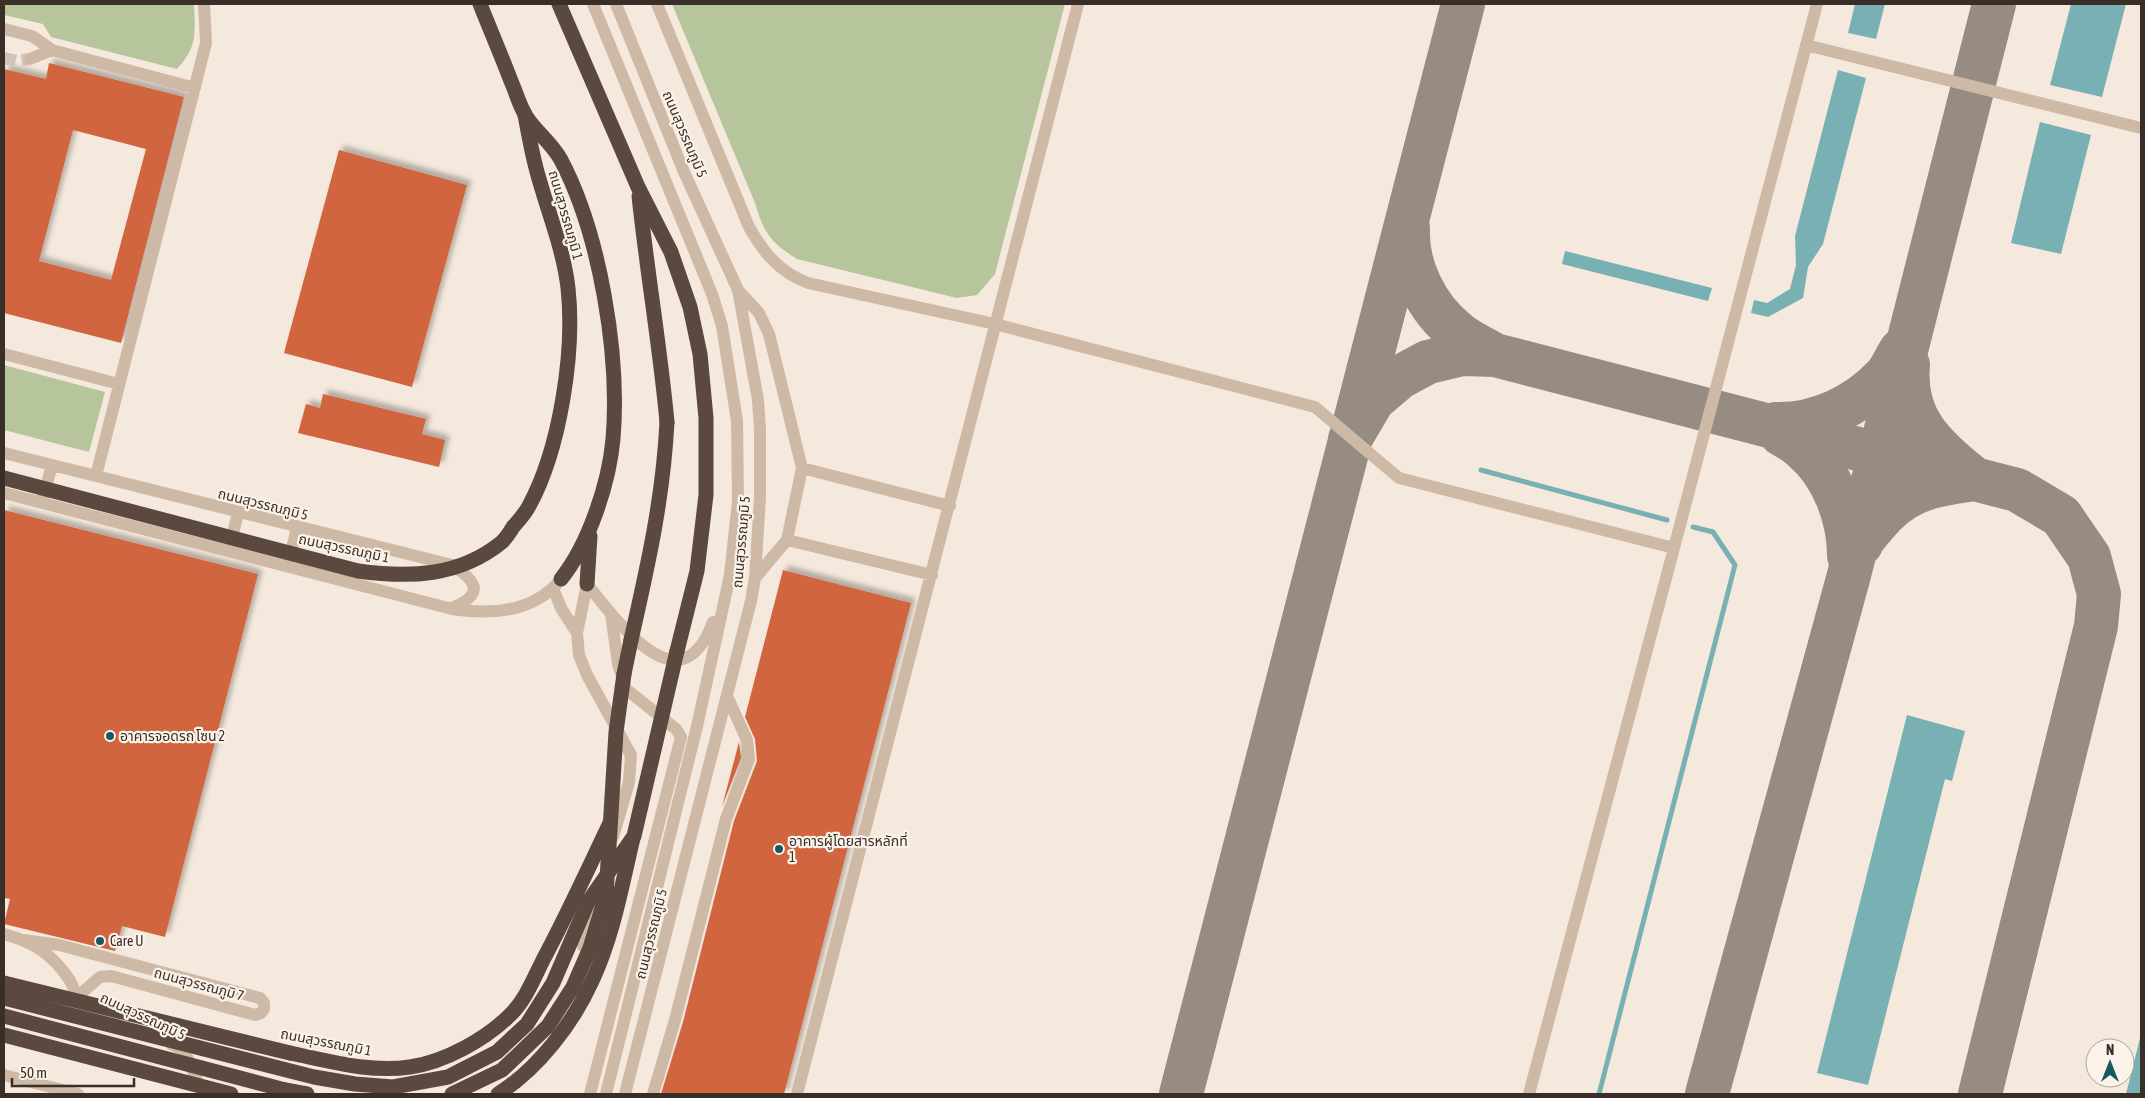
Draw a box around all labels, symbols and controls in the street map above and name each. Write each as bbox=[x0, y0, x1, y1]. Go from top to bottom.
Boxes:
street label: ถนนสุวรรณภูมิ 5 bbox=[659, 88, 710, 180]
street label: ถนนสุวรรณภูมิ 1 bbox=[545, 168, 586, 262]
street label: ถนนสุวรรณภูมิ 5 bbox=[216, 485, 310, 524]
street label: ถนนสุวรรณภูมิ 5 bbox=[729, 495, 754, 589]
street label: ถนนสุวรรณภูมิ 1 bbox=[297, 531, 391, 566]
place label: อาคารจอดรถ โซน 2 bbox=[120, 728, 225, 744]
marker: อาคารจอดรถ โซน 2 bbox=[104, 730, 116, 742]
place label: อาคารผู้โดยสารหลักที่ 1 bbox=[789, 831, 908, 865]
marker: อาคารผู้โดยสารหลักที่ 1 bbox=[773, 843, 785, 855]
street label: ถนนสุวรรณภูมิ 5 bbox=[632, 887, 671, 981]
place label: Care U bbox=[110, 933, 143, 949]
marker: Care U bbox=[94, 935, 106, 947]
street label: ถนนสุวรรณภูมิ 7 bbox=[152, 964, 246, 1005]
street label: ถนนสุวรรณภูมิ 5 bbox=[97, 989, 188, 1044]
street label: ถนนสุวรรณภูมิ 1 bbox=[279, 1025, 373, 1060]
north arrow bbox=[2085, 1038, 2135, 1088]
text: N bbox=[2106, 1042, 2114, 1058]
scale bar bbox=[12, 1056, 135, 1088]
text: 50 m bbox=[20, 1064, 47, 1081]

